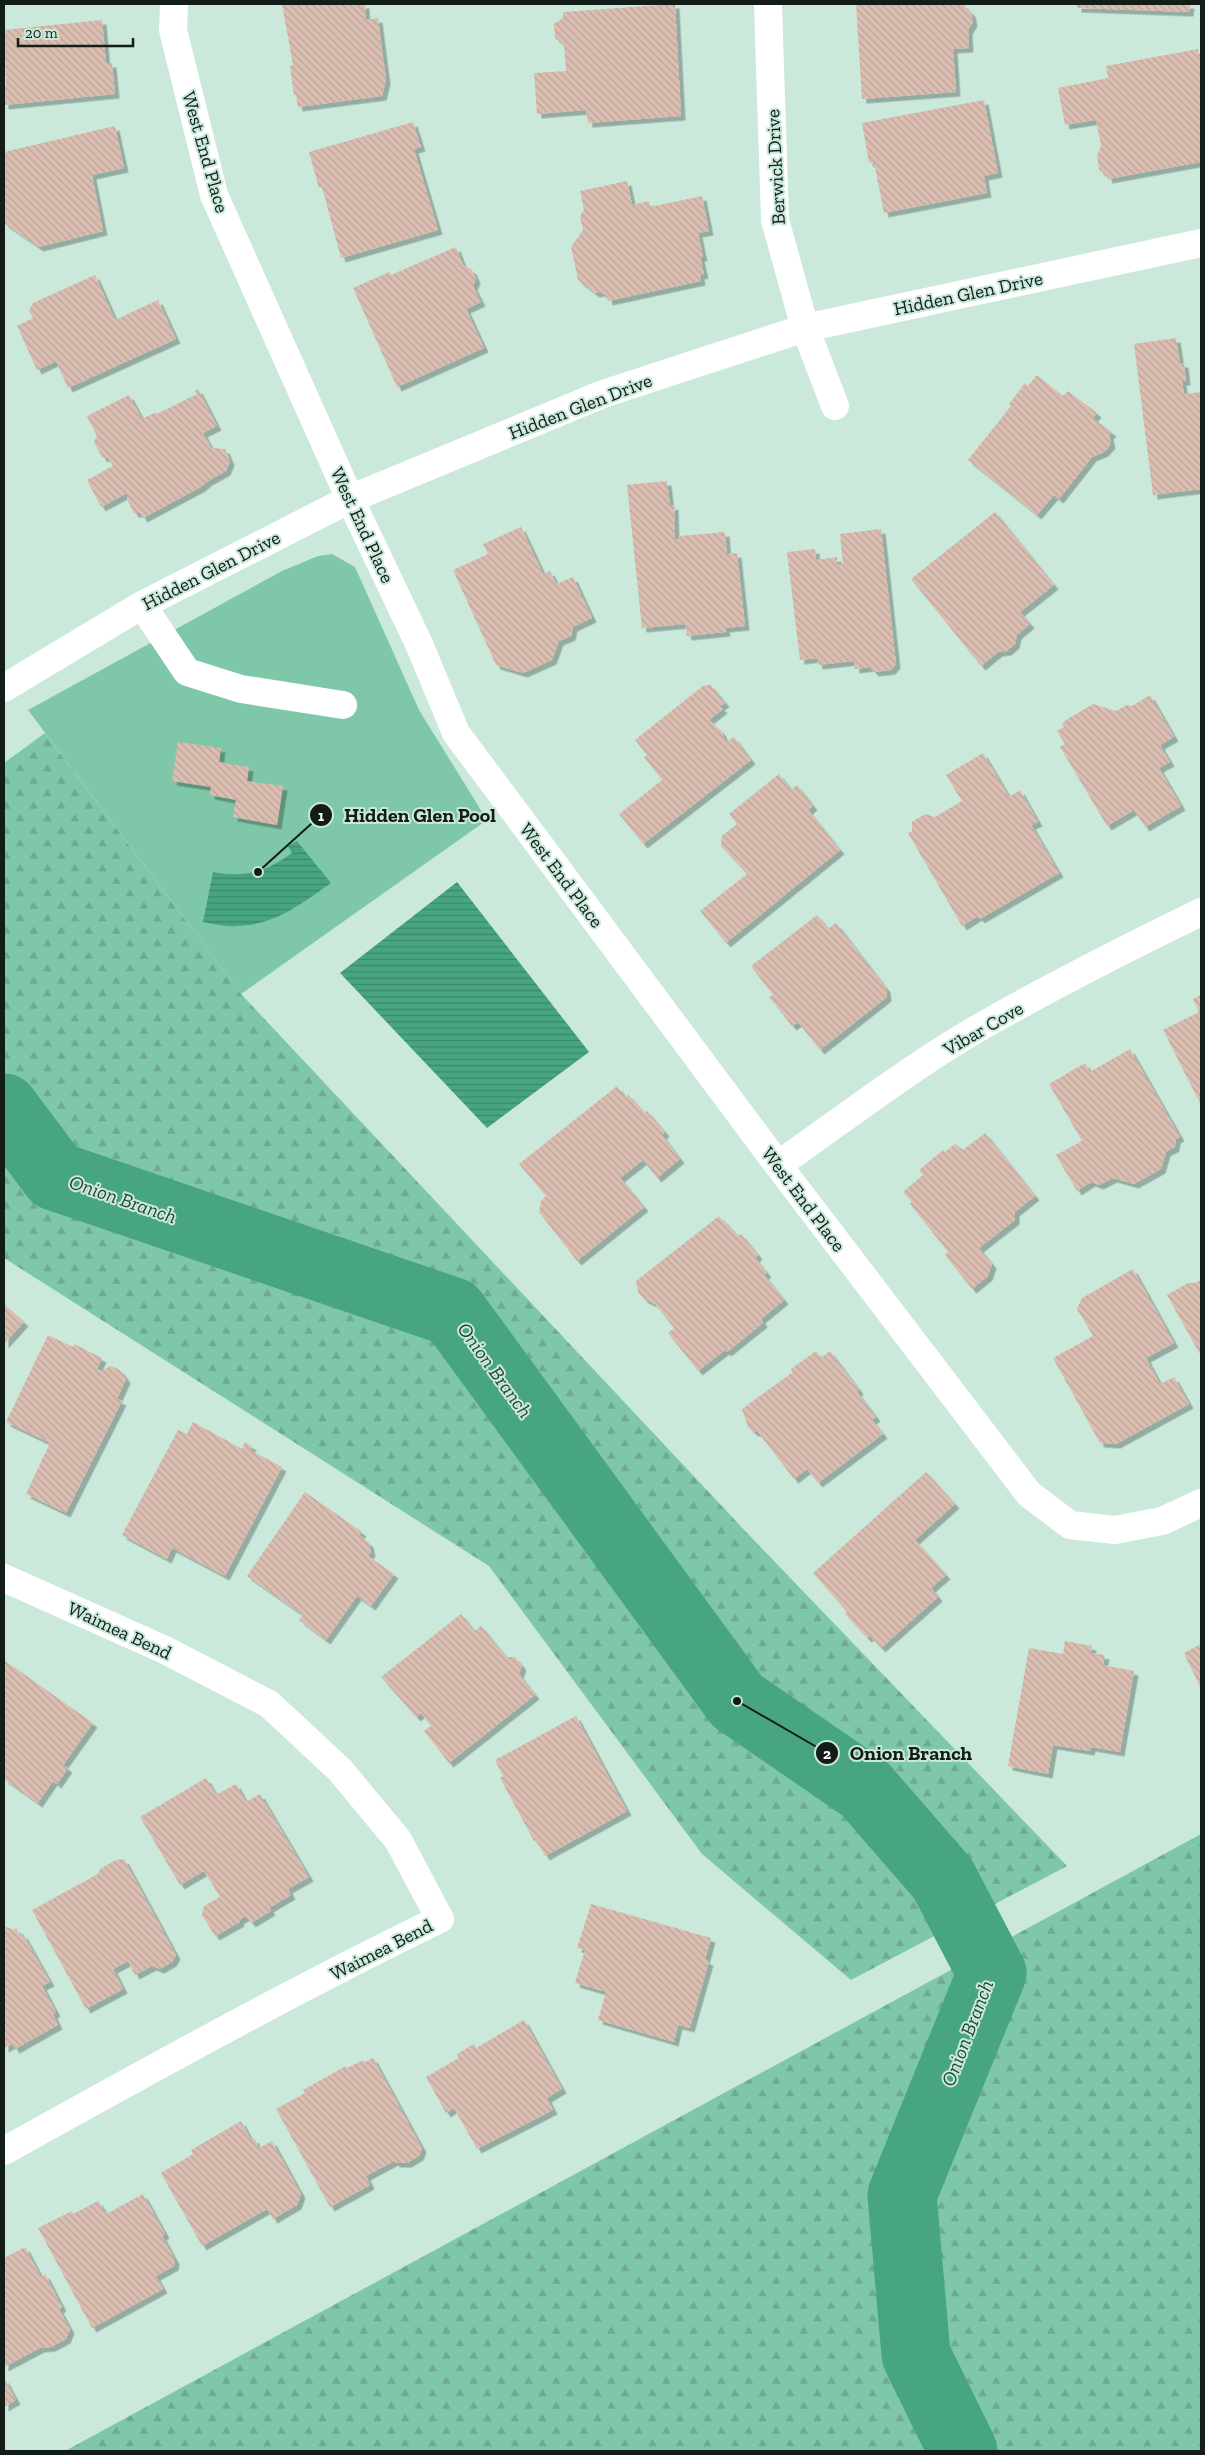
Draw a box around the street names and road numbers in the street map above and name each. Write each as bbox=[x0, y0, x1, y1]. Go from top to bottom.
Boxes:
street label: West End Place bbox=[177, 89, 234, 216]
street label: Berwick Drive bbox=[761, 108, 790, 225]
street label: Hidden Glen Drive bbox=[892, 266, 1045, 321]
street label: Hidden Glen Drive bbox=[505, 369, 655, 444]
street label: West End Place bbox=[326, 464, 399, 587]
street label: Hidden Glen Drive bbox=[138, 526, 284, 615]
street label: West End Place bbox=[515, 818, 608, 932]
street label: Vibar Cove bbox=[938, 996, 1027, 1061]
street label: West End Place bbox=[757, 1142, 850, 1256]
street label: Waimea Bend bbox=[64, 1596, 176, 1665]
street label: Waimea Bend bbox=[326, 1914, 437, 1985]

